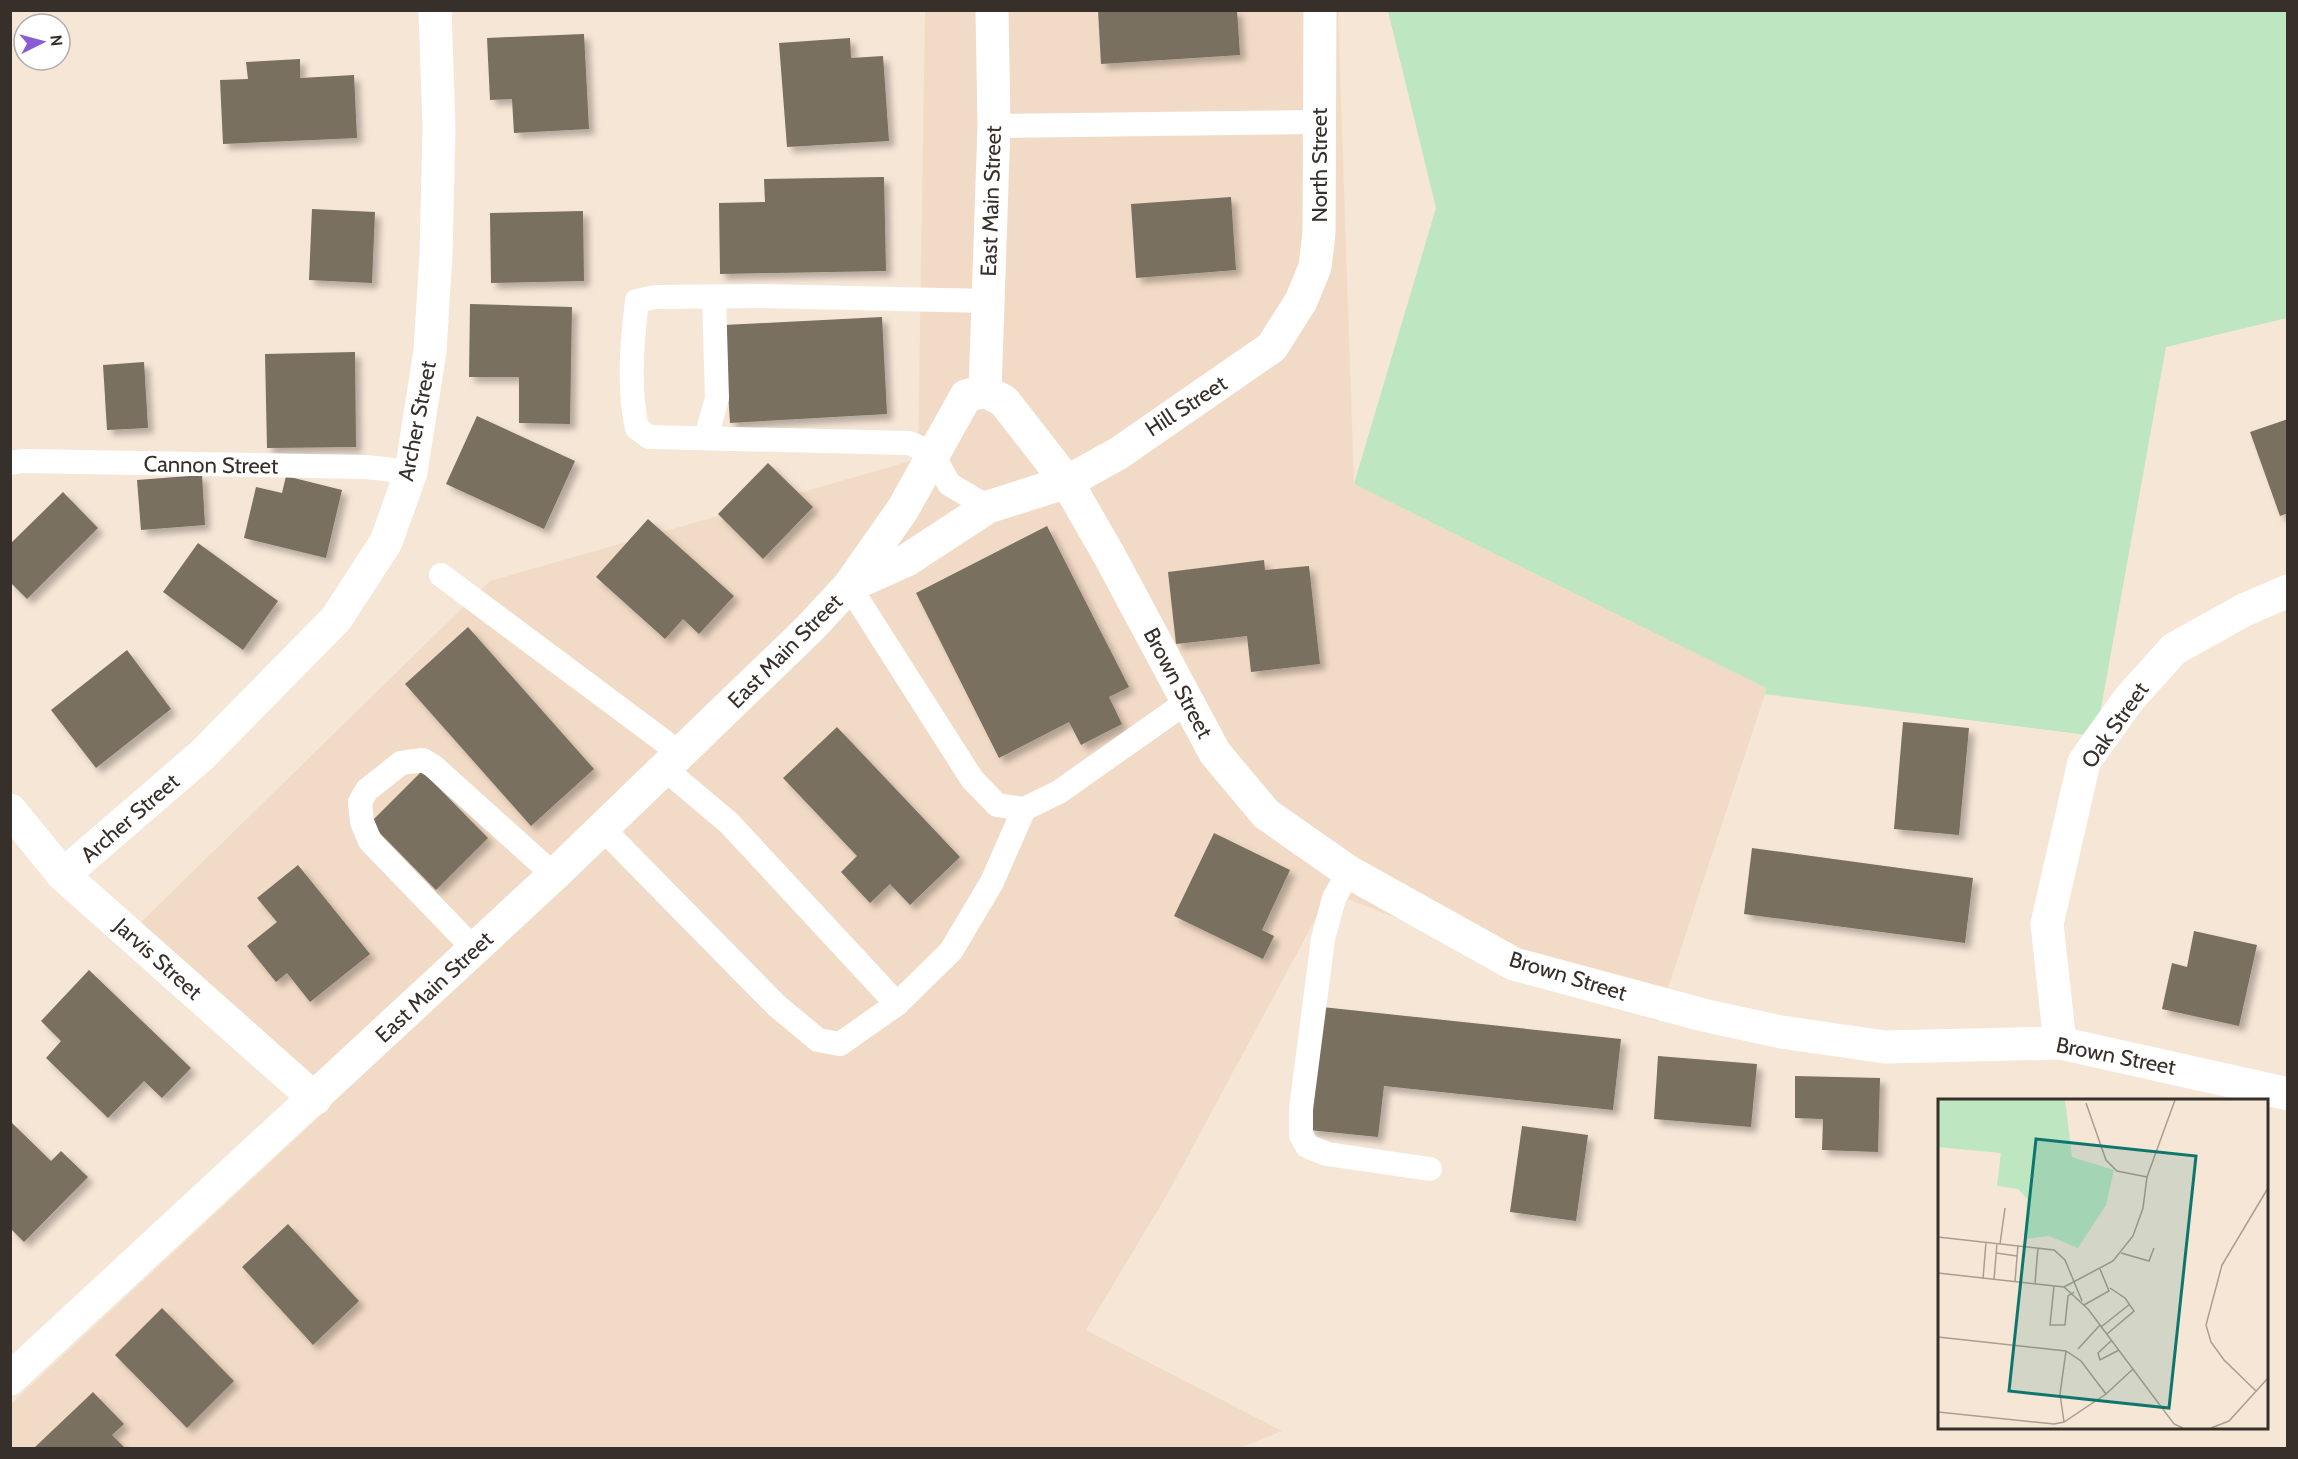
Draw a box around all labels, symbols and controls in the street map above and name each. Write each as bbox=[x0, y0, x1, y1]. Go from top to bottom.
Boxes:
north arrow bbox=[12, 12, 72, 72]
text: N bbox=[46, 34, 66, 47]
street label: North Street bbox=[1306, 107, 1333, 223]
street label: East Main Street bbox=[975, 125, 1007, 277]
street label: Archer Street bbox=[392, 358, 442, 483]
street label: Hill Street bbox=[1140, 369, 1232, 442]
street label: Cannon Street bbox=[143, 450, 279, 480]
street label: East Main Street bbox=[722, 588, 848, 714]
street label: Brown Street bbox=[1138, 623, 1219, 743]
street label: Oak Street bbox=[2076, 676, 2155, 773]
street label: Archer Street bbox=[75, 767, 185, 868]
street label: Jarvis Street bbox=[108, 912, 208, 1006]
street label: East Main Street bbox=[370, 925, 499, 1048]
street label: Brown Street bbox=[1506, 945, 1631, 1007]
street label: Brown Street bbox=[2054, 1031, 2179, 1081]
inset map bbox=[1938, 1099, 2268, 1429]

